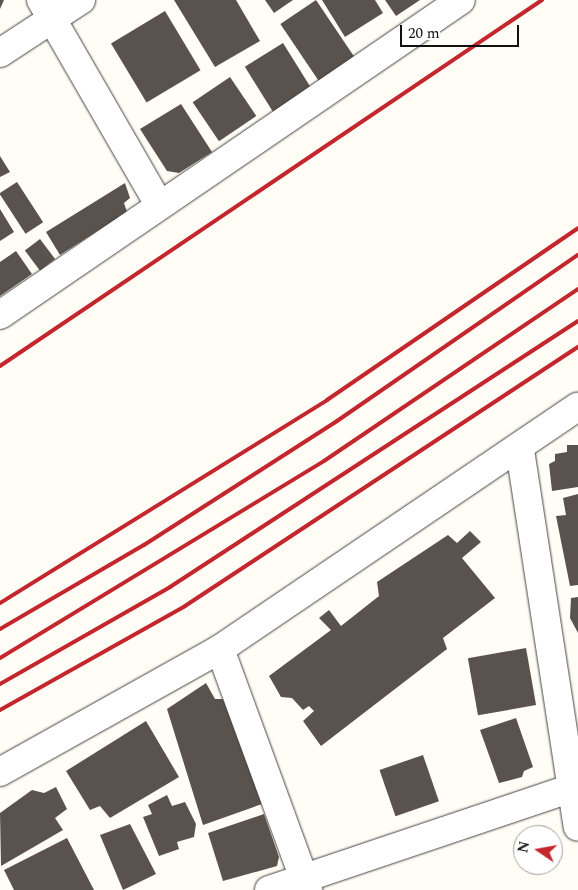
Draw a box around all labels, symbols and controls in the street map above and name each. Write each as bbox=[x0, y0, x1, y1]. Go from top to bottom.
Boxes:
scale bar bbox=[403, 15, 522, 47]
text: 20 m bbox=[408, 22, 440, 45]
north arrow bbox=[513, 825, 563, 875]
text: N bbox=[512, 839, 535, 855]

